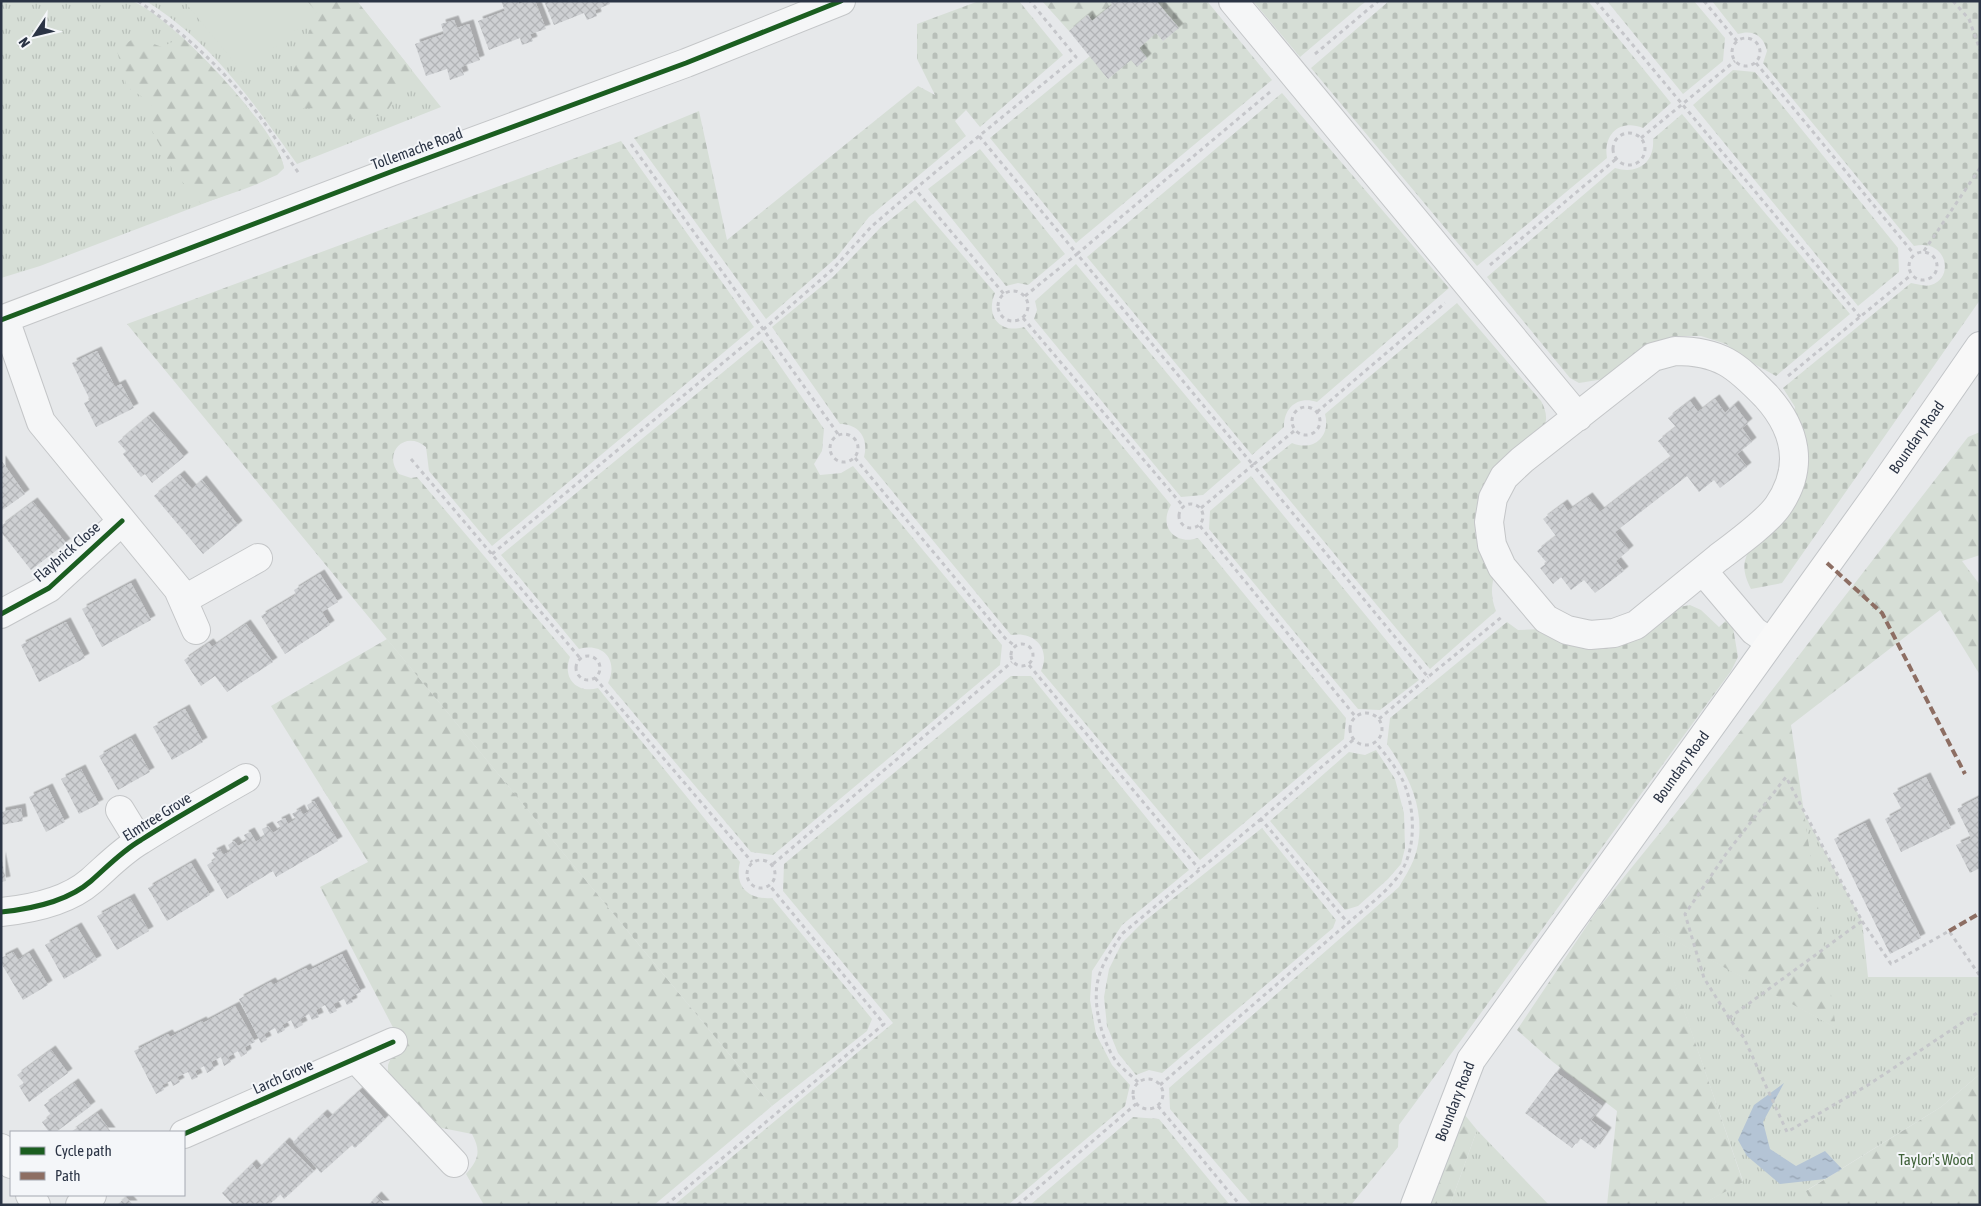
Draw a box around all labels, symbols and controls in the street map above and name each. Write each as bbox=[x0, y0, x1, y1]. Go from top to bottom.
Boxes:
north arrow bbox=[10, 10, 60, 60]
text: N bbox=[15, 34, 33, 50]
street label: Tollemache Road bbox=[369, 124, 465, 173]
street label: Boundary Road bbox=[1885, 398, 1947, 477]
street label: Flaybrick Close bbox=[30, 518, 103, 585]
street label: Boundary Road bbox=[1649, 728, 1712, 806]
street label: Elmtree Grove bbox=[119, 789, 194, 844]
street label: Larch Grove bbox=[250, 1056, 316, 1097]
street label: Boundary Road bbox=[1431, 1059, 1478, 1144]
legend bbox=[10, 1131, 185, 1196]
text: Cycle path bbox=[55, 1142, 112, 1159]
park label: Taylor's Wood bbox=[1898, 1151, 1974, 1168]
text: Path bbox=[55, 1167, 81, 1184]

